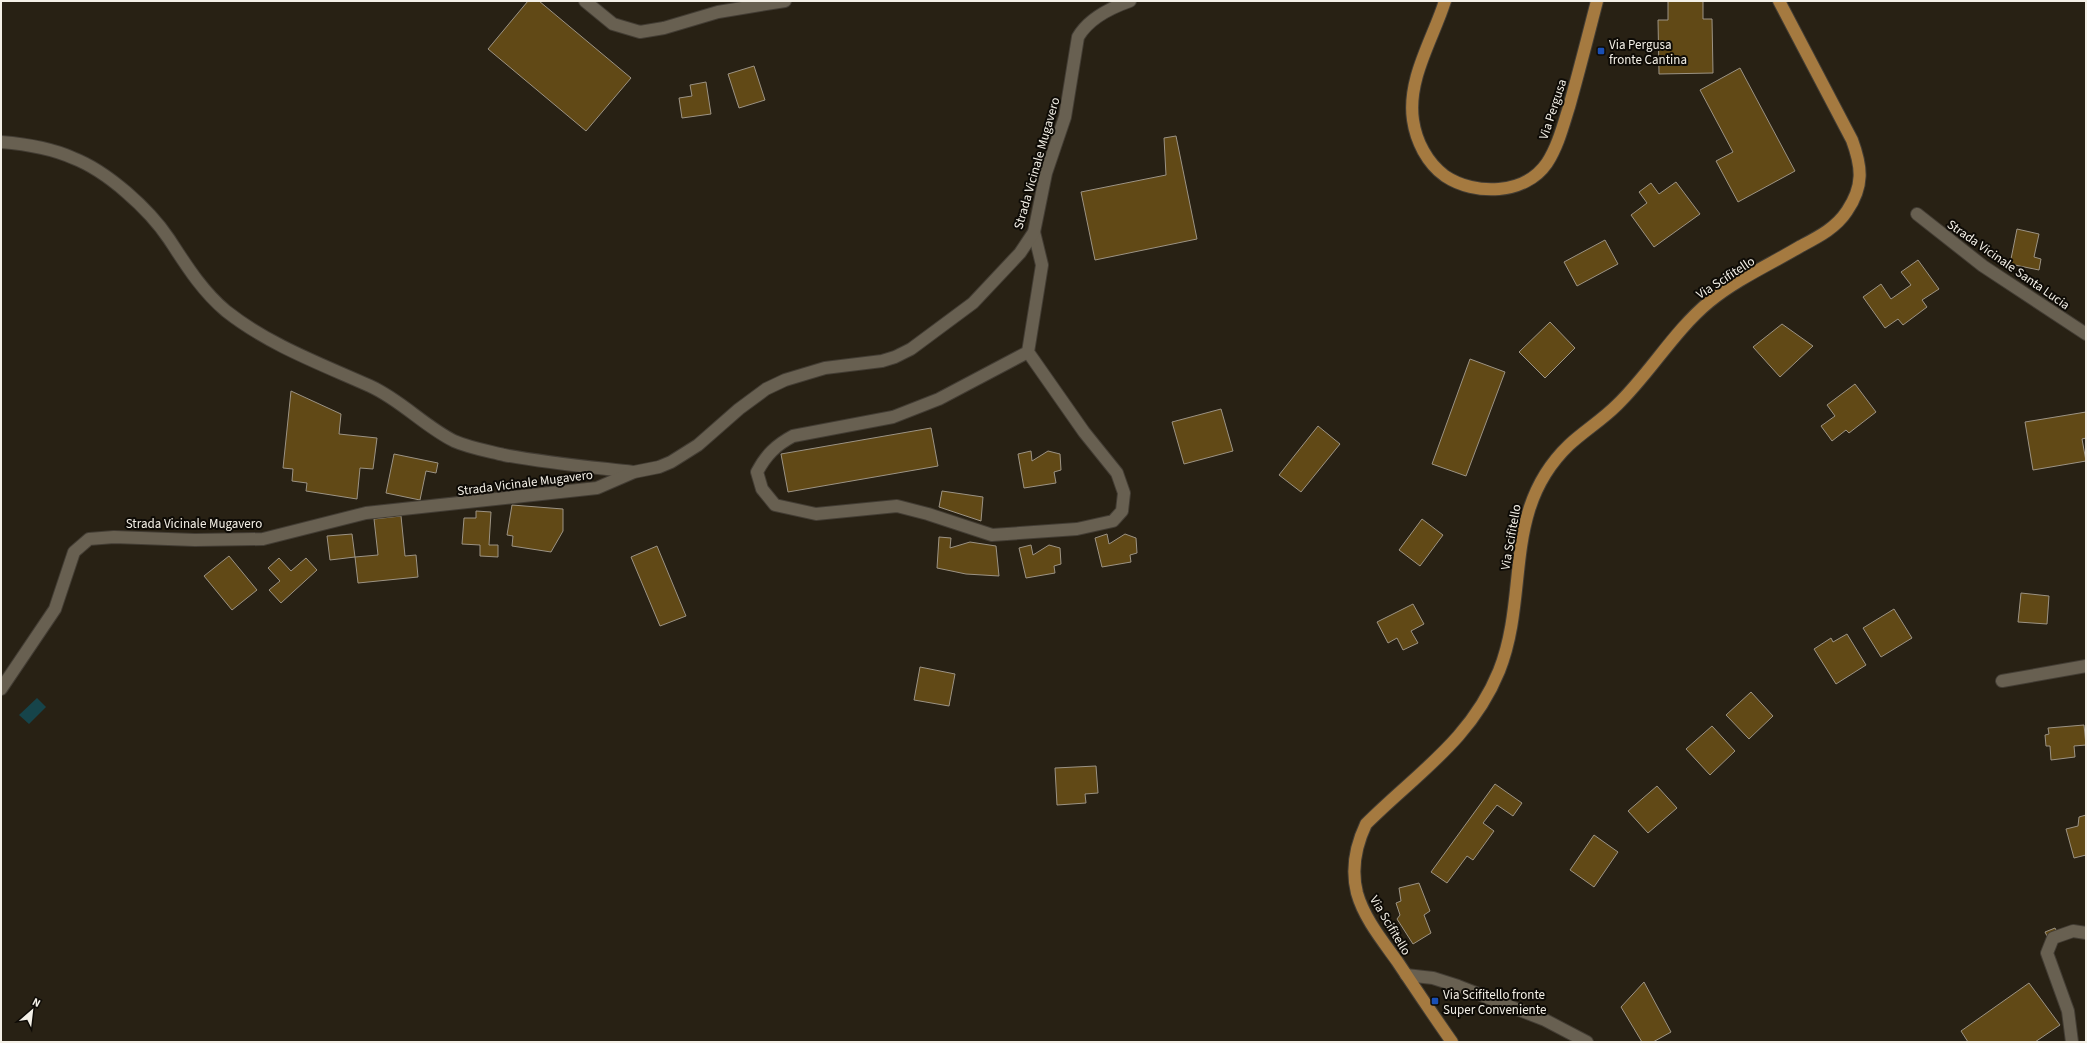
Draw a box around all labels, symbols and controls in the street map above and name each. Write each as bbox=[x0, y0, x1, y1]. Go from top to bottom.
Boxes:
place label: Via Pergusa fronte Cantina bbox=[1609, 36, 1687, 69]
marker: Via Pergusa fronte Cantina bbox=[1596, 46, 1606, 56]
street label: Via Pergusa bbox=[1535, 77, 1571, 142]
street label: Strada Vicinale Mugavero bbox=[1009, 95, 1064, 231]
street label: Strada Vicinale Santa Lucia bbox=[1943, 216, 2073, 314]
street label: Via Scifitello bbox=[1693, 252, 1758, 303]
street label: Strada Vicinale Mugavero bbox=[456, 466, 594, 500]
street label: Via Scifitello bbox=[1496, 503, 1526, 571]
street label: Strada Vicinale Mugavero bbox=[126, 515, 262, 533]
street label: Via Scifitello bbox=[1365, 892, 1415, 959]
place label: Via Scifitello fronte Super Conveniente bbox=[1443, 986, 1546, 1019]
north arrow bbox=[12, 991, 52, 1031]
text: N bbox=[30, 994, 43, 1011]
marker: Via Scifitello fronte Super Conveniente bbox=[1430, 996, 1440, 1006]

